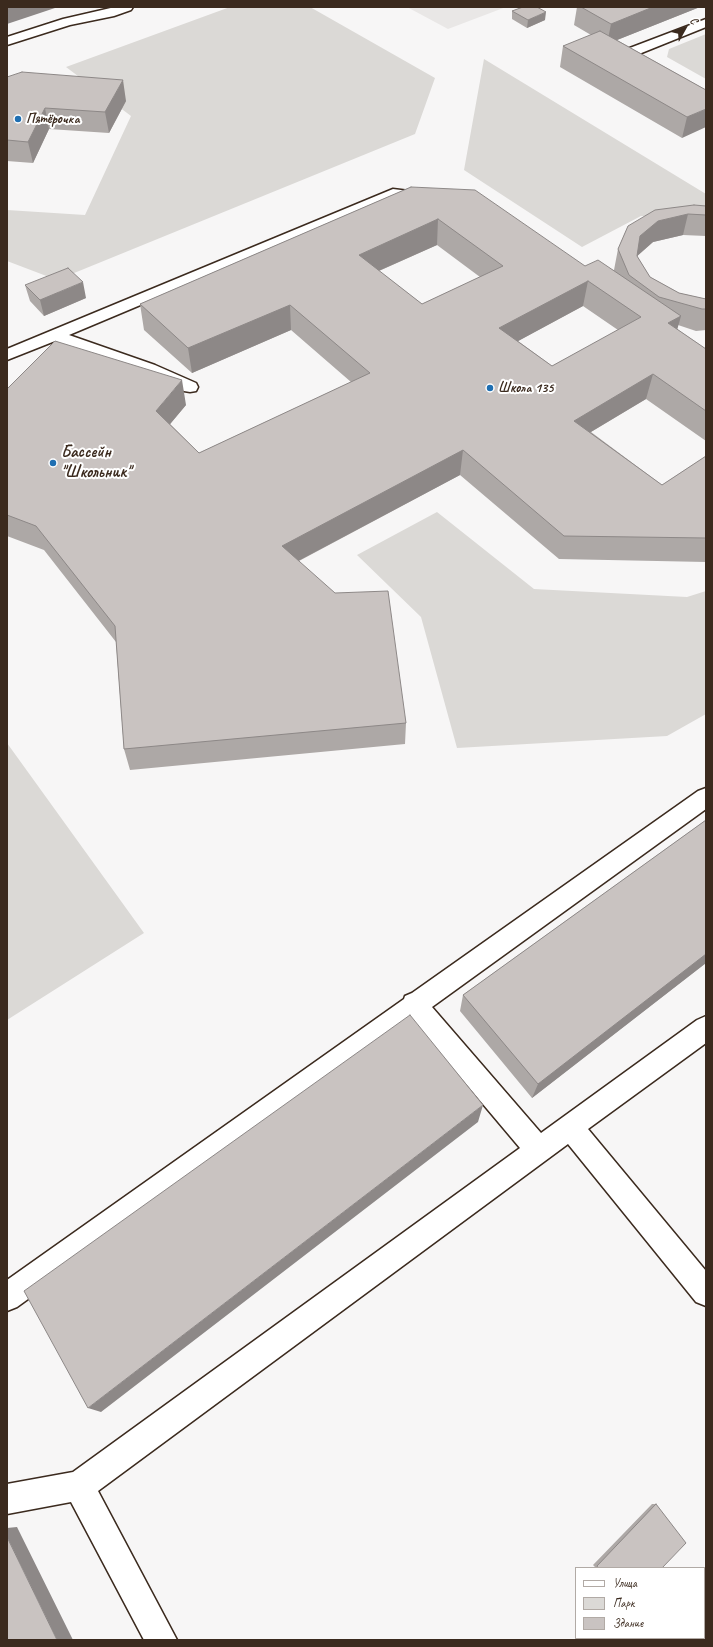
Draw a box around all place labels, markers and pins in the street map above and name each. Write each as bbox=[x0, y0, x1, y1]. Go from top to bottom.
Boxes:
place label: Пятёрочка bbox=[26, 111, 80, 127]
marker: Пятёрочка bbox=[13, 114, 23, 124]
place label: Школа 135 bbox=[498, 380, 553, 396]
marker: Школа 135 bbox=[485, 383, 495, 393]
place label: Бассейн "Школьник" bbox=[61, 443, 130, 483]
marker: Бассейн "Школьник" bbox=[48, 458, 58, 468]

